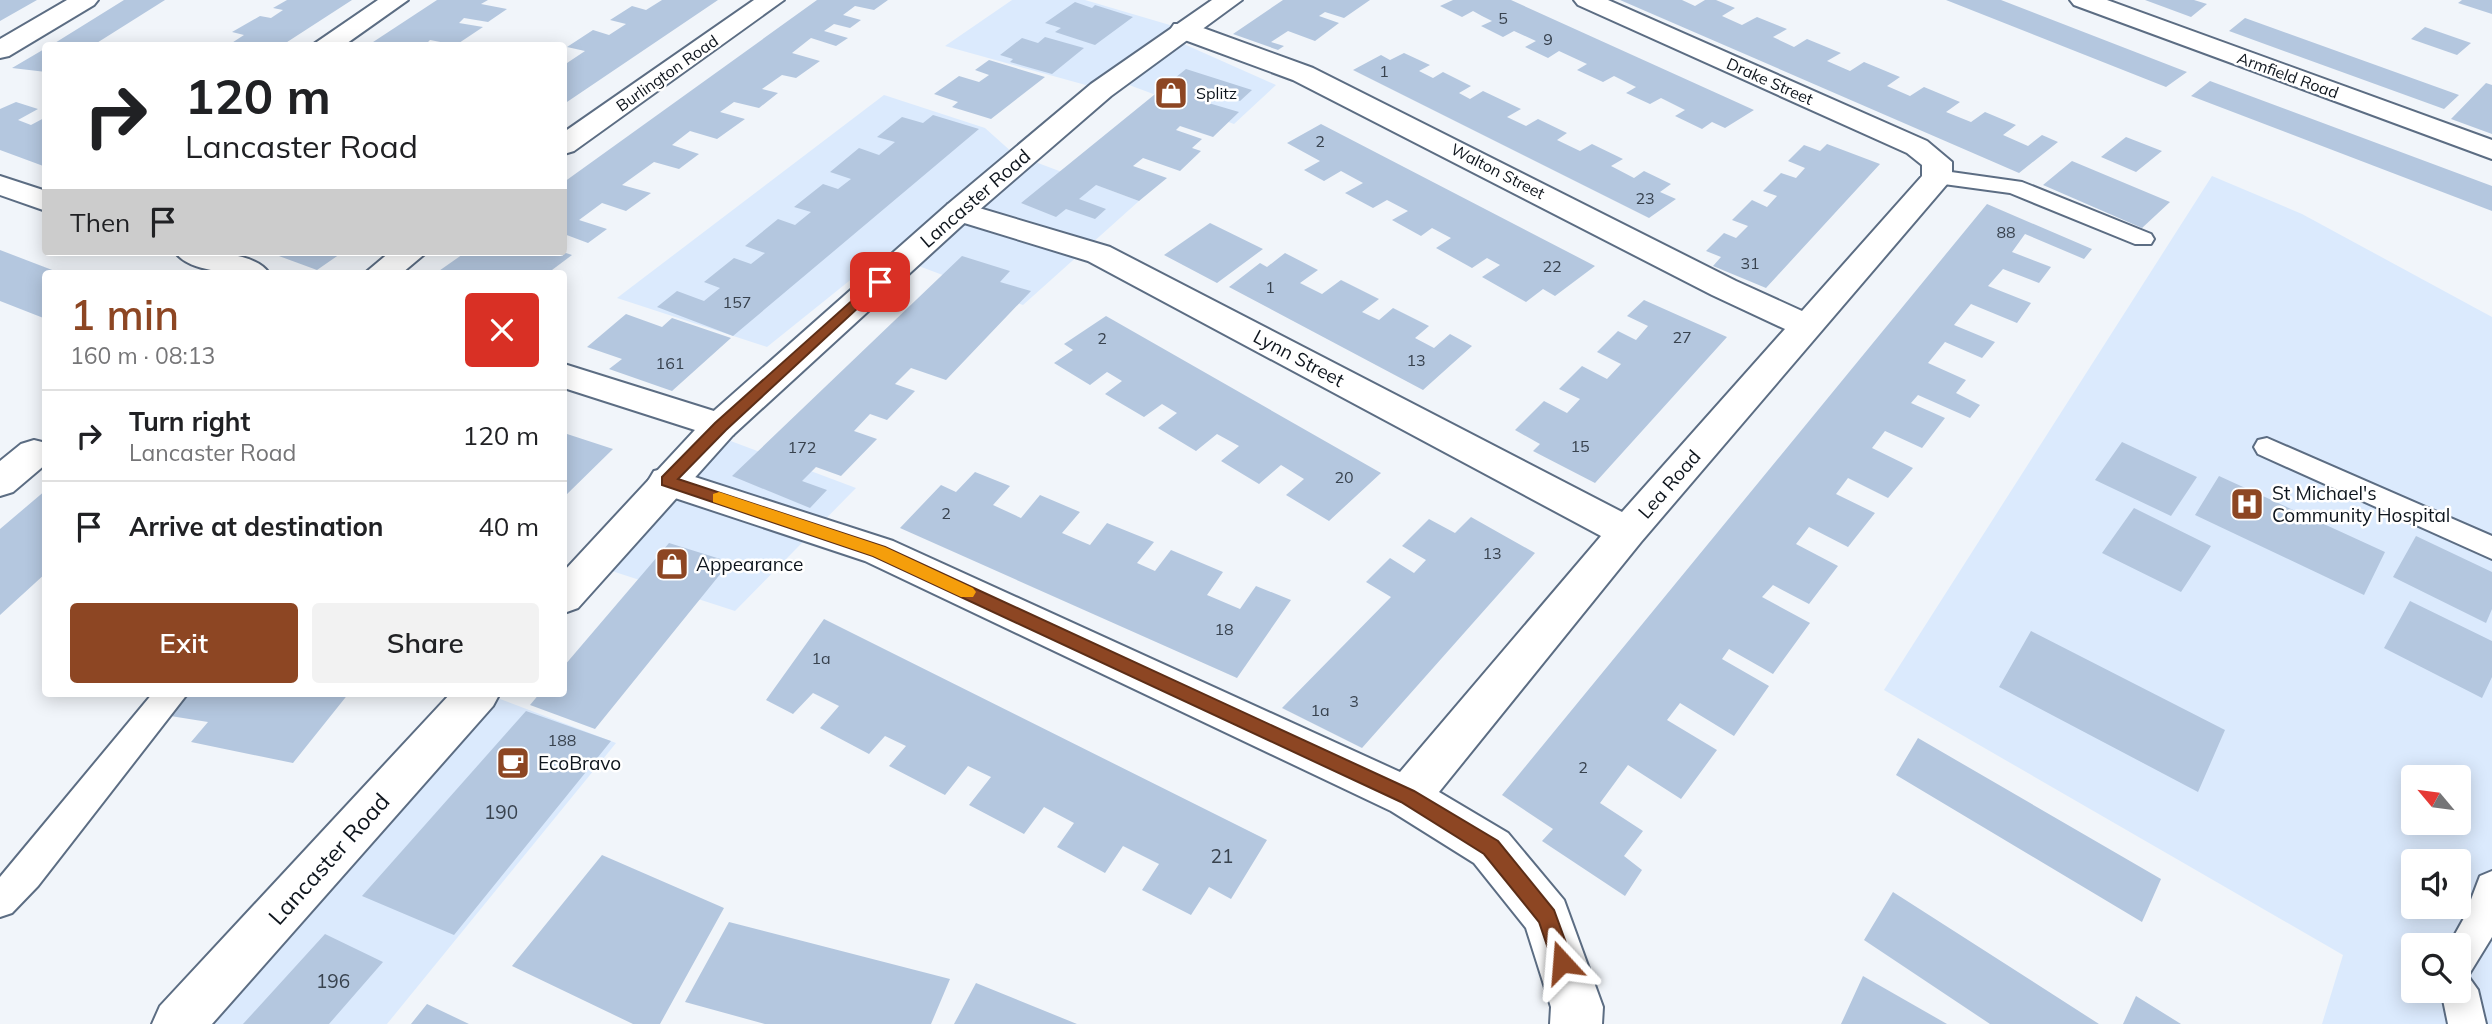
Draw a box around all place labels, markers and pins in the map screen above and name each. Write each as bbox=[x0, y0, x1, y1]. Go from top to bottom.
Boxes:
shop icon: Splitz bbox=[1152, 74, 1190, 112]
place label: Splitz bbox=[1196, 83, 1237, 103]
pin bbox=[850, 252, 910, 312]
place label: St Michael's Community Hospital bbox=[2272, 481, 2450, 527]
hospital icon: St Michael's Community Hospital bbox=[2228, 485, 2266, 523]
shop icon: Appearance bbox=[653, 545, 691, 583]
place label: Appearance bbox=[696, 552, 803, 576]
cafe icon: EcoBravo bbox=[494, 744, 532, 782]
place label: EcoBravo bbox=[538, 751, 621, 775]

